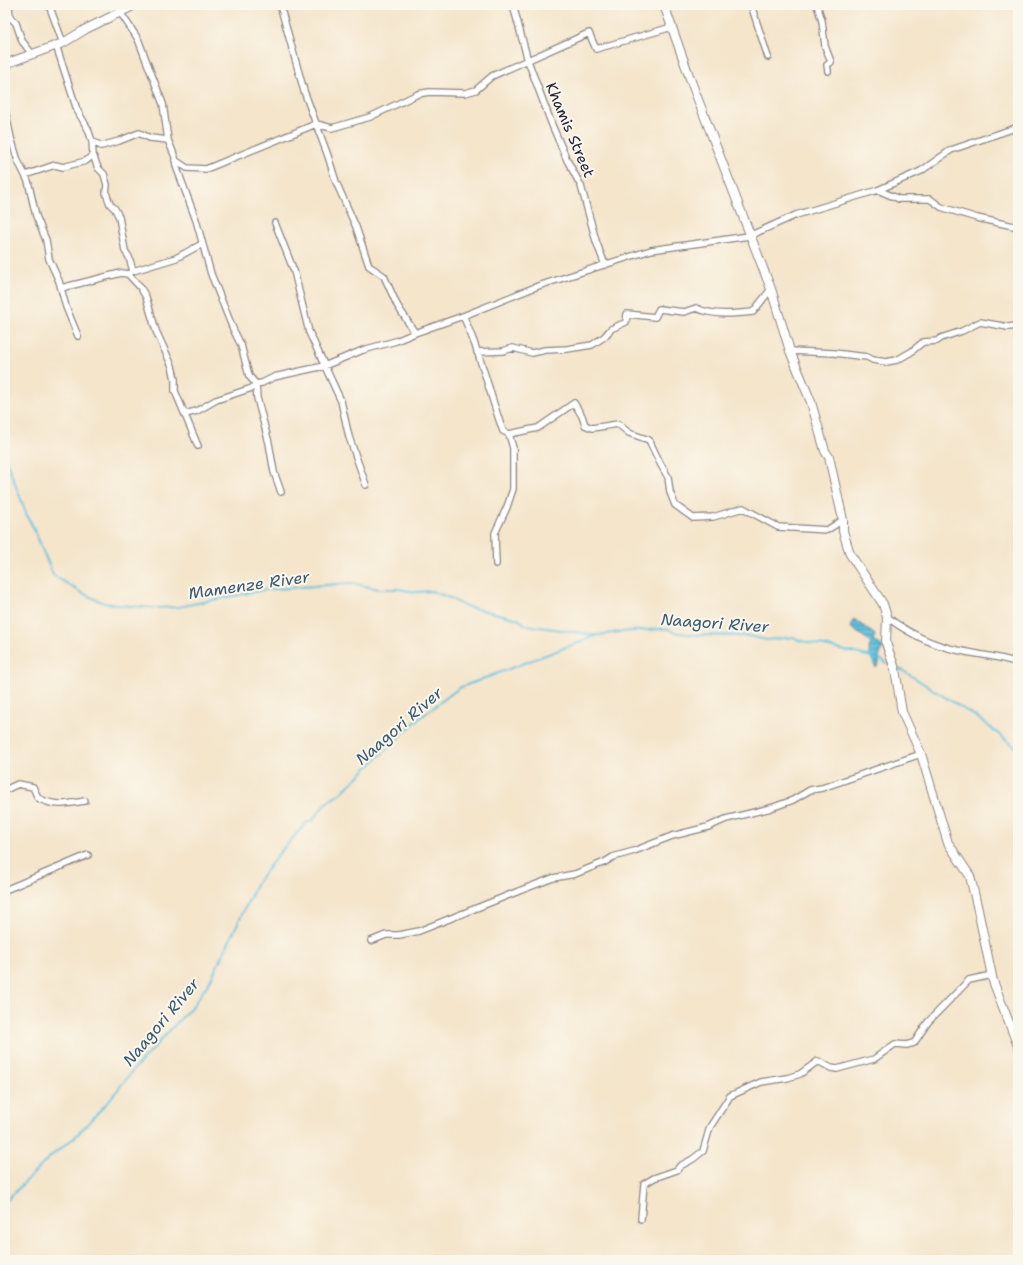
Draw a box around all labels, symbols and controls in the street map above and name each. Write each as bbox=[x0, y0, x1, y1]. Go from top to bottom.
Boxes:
street label: Khamis Street bbox=[541, 79, 599, 181]
water label: Mamenze River bbox=[187, 566, 311, 604]
water label: Naagori River bbox=[660, 609, 770, 637]
water label: Naagori River bbox=[351, 682, 447, 770]
water label: Naagori River bbox=[118, 973, 204, 1070]

